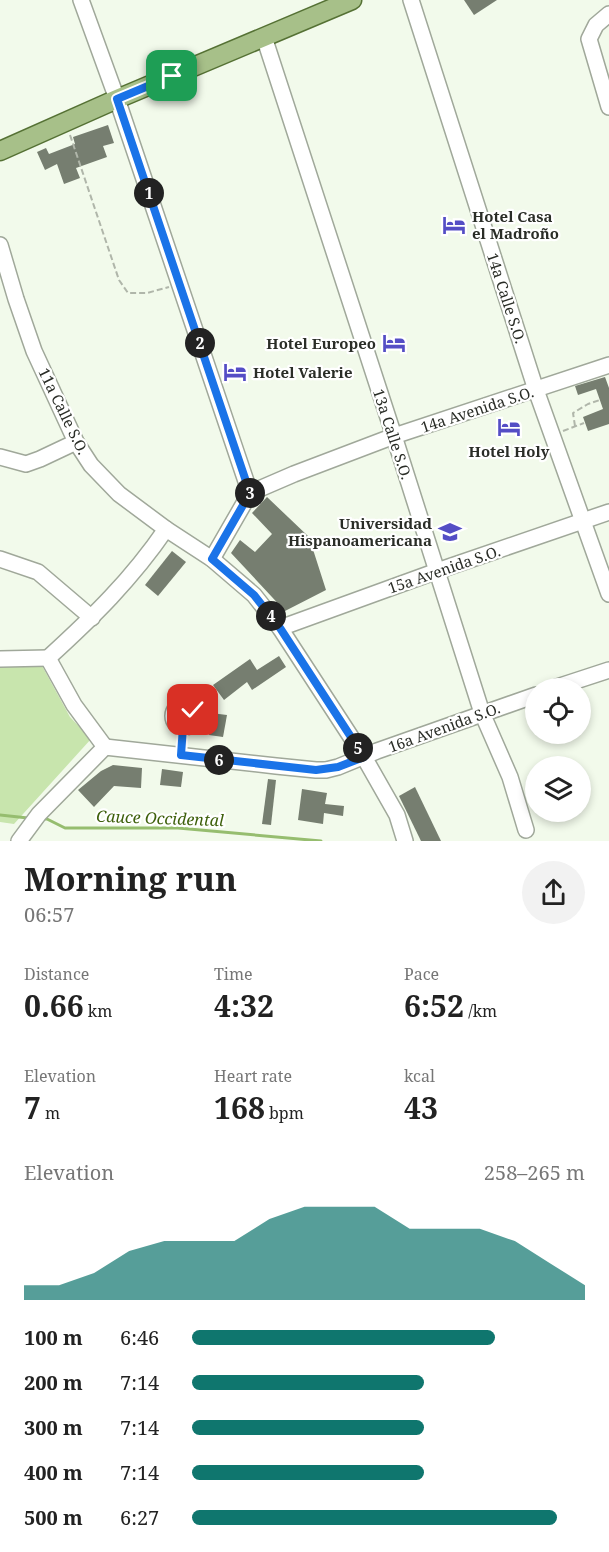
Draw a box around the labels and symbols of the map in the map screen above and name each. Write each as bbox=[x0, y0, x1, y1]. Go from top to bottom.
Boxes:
pin bbox=[146, 50, 197, 101]
pin: 1 bbox=[134, 178, 164, 208]
place label: Hotel Casa el Madroño bbox=[472, 206, 559, 243]
hotel icon: Hotel Casa el Madroño bbox=[441, 212, 467, 238]
street label: 14a Calle S.O. bbox=[483, 250, 531, 346]
pin: 2 bbox=[185, 328, 215, 358]
hotel icon: Hotel Europeo bbox=[381, 330, 407, 356]
place label: Hotel Europeo bbox=[266, 333, 376, 353]
hotel icon: Hotel Valerie bbox=[222, 359, 248, 385]
place label: Hotel Valerie bbox=[253, 362, 352, 382]
street label: 11a Calle S.O. bbox=[34, 364, 94, 458]
street label: 14a Avenida S.O. bbox=[418, 381, 536, 437]
street label: 13a Calle S.O. bbox=[369, 386, 417, 482]
hotel icon: Hotel Holy bbox=[496, 414, 522, 440]
place label: Hotel Holy bbox=[469, 441, 550, 461]
pin: 3 bbox=[235, 478, 265, 508]
place label: Universidad Hispanoamericana bbox=[288, 513, 432, 550]
school or university icon: Universidad Hispanoamericana bbox=[437, 519, 463, 545]
street label: 15a Avenida S.O. bbox=[385, 540, 503, 598]
pin: 4 bbox=[256, 601, 286, 631]
pin bbox=[167, 684, 218, 735]
street label: 16a Avenida S.O. bbox=[385, 697, 503, 757]
pin: 5 bbox=[343, 733, 373, 763]
pin: 6 bbox=[204, 745, 234, 775]
water label: Cauce Occidental bbox=[96, 805, 224, 831]

